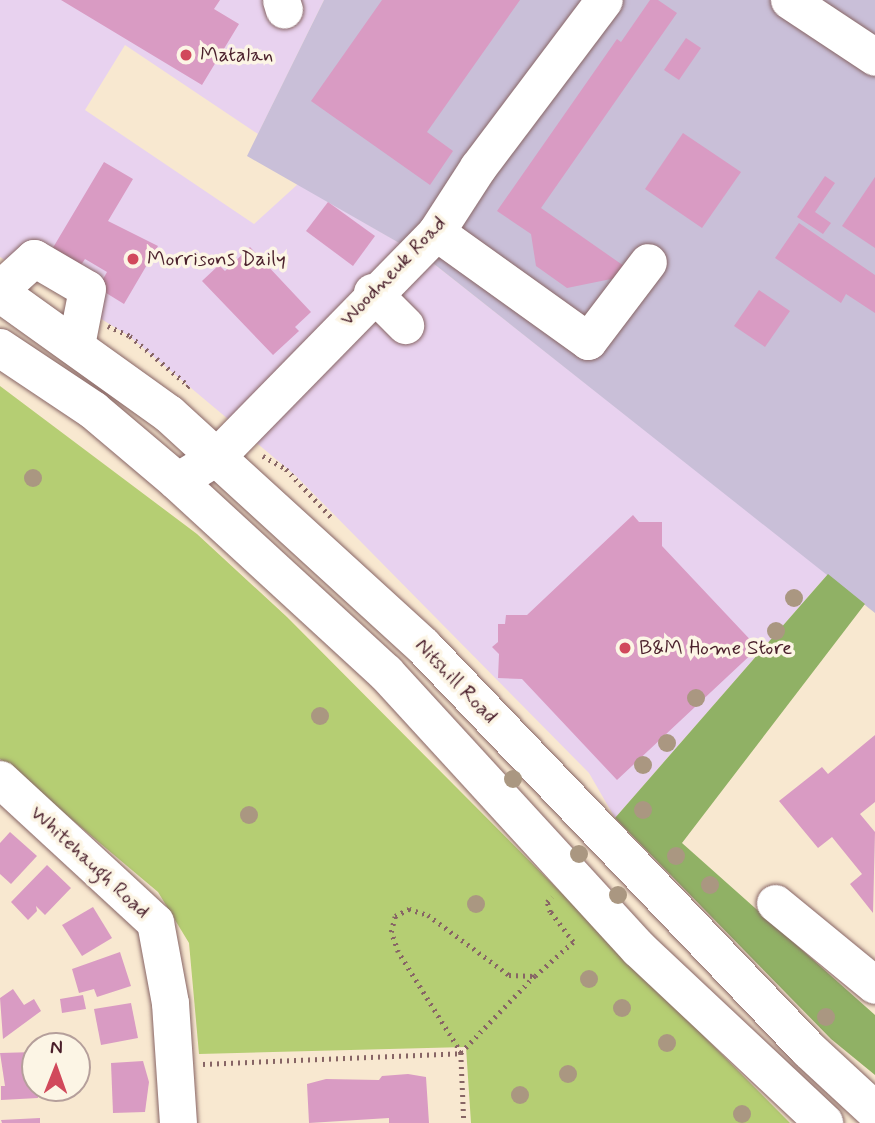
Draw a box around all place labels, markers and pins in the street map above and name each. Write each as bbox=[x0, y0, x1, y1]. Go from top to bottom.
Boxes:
place label: Matalan bbox=[200, 42, 273, 68]
marker: Matalan bbox=[178, 47, 194, 63]
place label: Morrisons Daily bbox=[147, 246, 286, 272]
marker: Morrisons Daily bbox=[125, 251, 141, 267]
place label: B&M Home Store bbox=[639, 635, 793, 661]
marker: B&M Home Store bbox=[617, 640, 633, 656]

